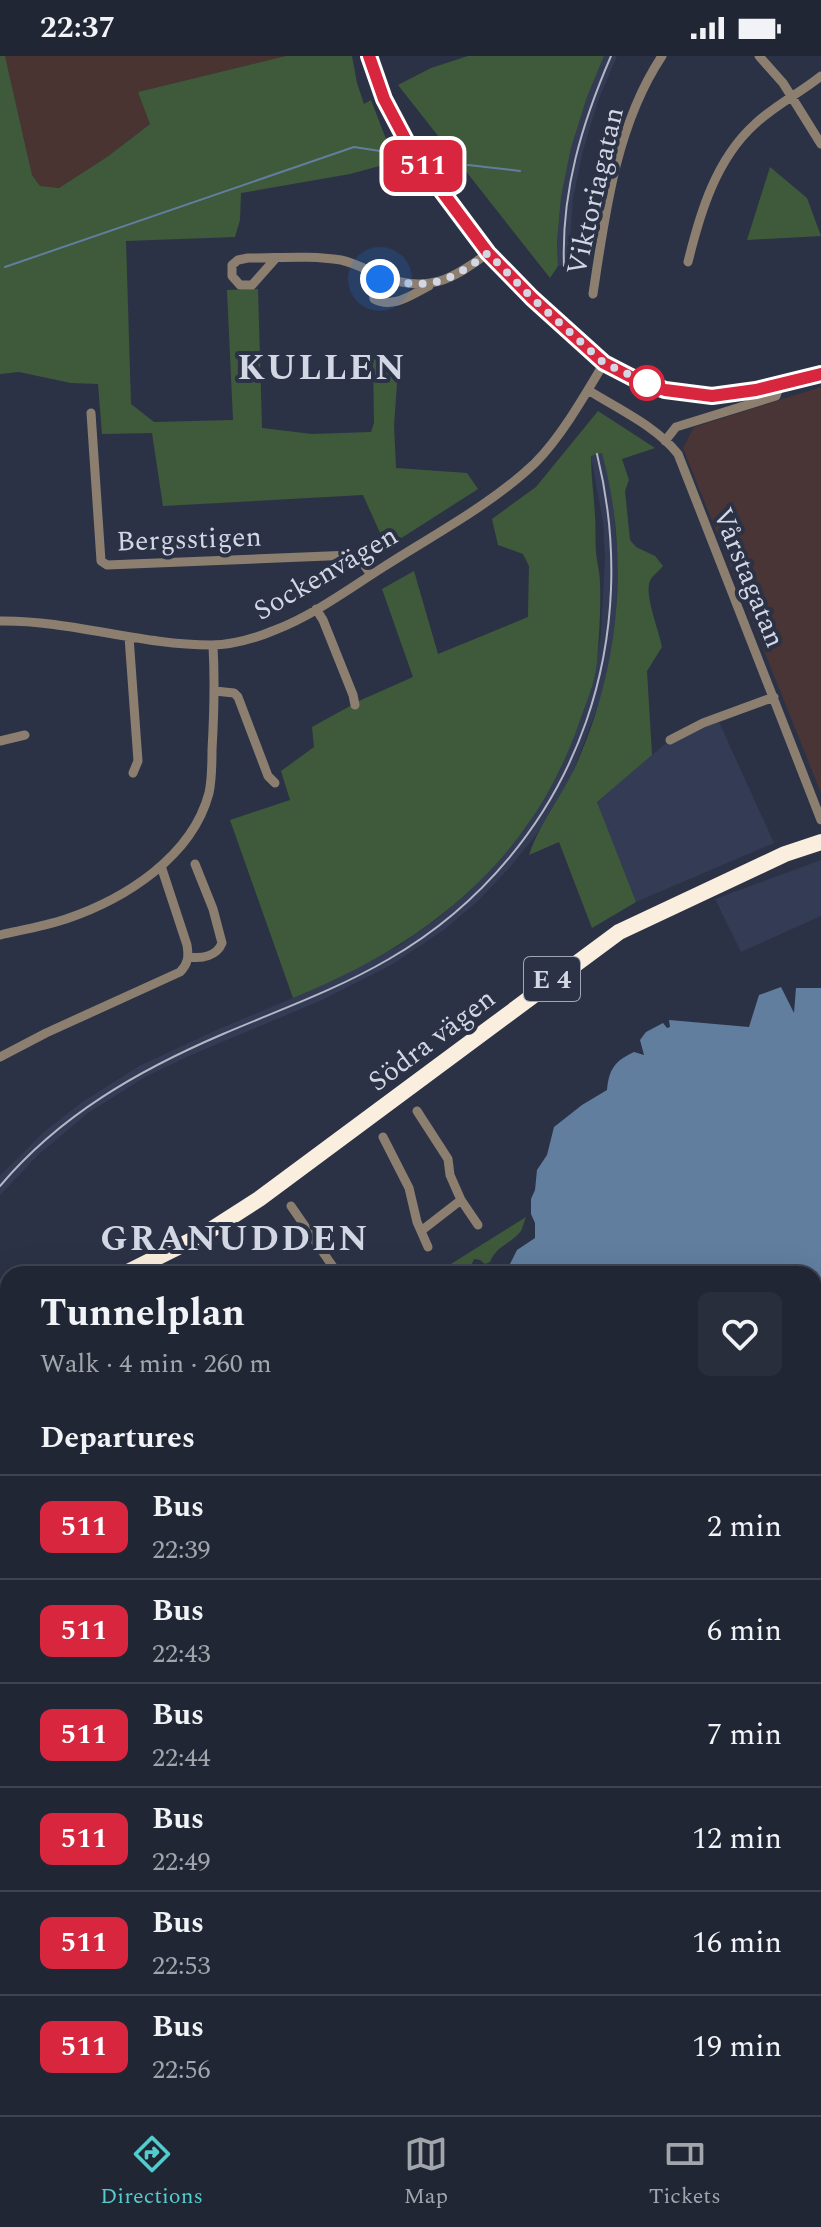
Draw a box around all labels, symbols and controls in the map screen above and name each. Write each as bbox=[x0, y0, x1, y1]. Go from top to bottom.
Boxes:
text: 22:37 bbox=[40, 5, 115, 51]
street label: Viktoriagatan bbox=[555, 103, 636, 280]
line badge: 511 bbox=[377, 140, 469, 192]
text: 511 bbox=[399, 144, 447, 187]
your location bbox=[360, 259, 400, 299]
district label: KULLEN bbox=[237, 341, 407, 396]
unlabelled marker bbox=[630, 366, 664, 400]
street label: Vårstagatan bbox=[701, 501, 796, 654]
street label: Bergsstigen bbox=[116, 515, 263, 564]
street label: Sockenvägen bbox=[245, 515, 406, 632]
road number: E 4 bbox=[524, 957, 580, 1001]
street label: Södra vägen bbox=[359, 978, 505, 1103]
district label: GRANUDDEN bbox=[100, 1212, 370, 1267]
text: Tunnelplan bbox=[40, 1285, 245, 1343]
button: heart bbox=[698, 1292, 782, 1376]
text: Walk · 4 min · 260 m bbox=[40, 1344, 272, 1384]
text: Departures bbox=[40, 1415, 195, 1461]
text: Bus bbox=[152, 1484, 204, 1530]
text: 2 min bbox=[707, 1504, 782, 1550]
text: 511 bbox=[60, 1505, 108, 1548]
text: 22:39 bbox=[152, 1530, 211, 1570]
text: Bus bbox=[152, 1588, 204, 1634]
text: 6 min bbox=[707, 1608, 782, 1654]
text: 511 bbox=[60, 1609, 108, 1652]
text: 22:43 bbox=[152, 1634, 211, 1674]
text: Bus bbox=[152, 1692, 204, 1738]
text: 7 min bbox=[707, 1712, 782, 1758]
text: 511 bbox=[60, 1713, 108, 1756]
text: 22:44 bbox=[152, 1738, 211, 1778]
text: Bus bbox=[152, 1796, 204, 1842]
text: 12 min bbox=[692, 1816, 782, 1862]
text: 511 bbox=[60, 1817, 108, 1860]
text: 22:49 bbox=[152, 1842, 211, 1882]
text: Bus bbox=[152, 1900, 204, 1946]
text: 16 min bbox=[692, 1920, 782, 1966]
text: 511 bbox=[60, 1921, 108, 1964]
text: 22:53 bbox=[152, 1946, 211, 1986]
text: Bus bbox=[152, 2004, 204, 2050]
text: 19 min bbox=[692, 2024, 782, 2070]
text: 511 bbox=[60, 2025, 108, 2068]
text: 22:56 bbox=[152, 2050, 211, 2090]
tab: Directions bbox=[100, 2132, 203, 2213]
tab: Map bbox=[404, 2132, 448, 2213]
tab: Tickets bbox=[649, 2132, 721, 2213]

